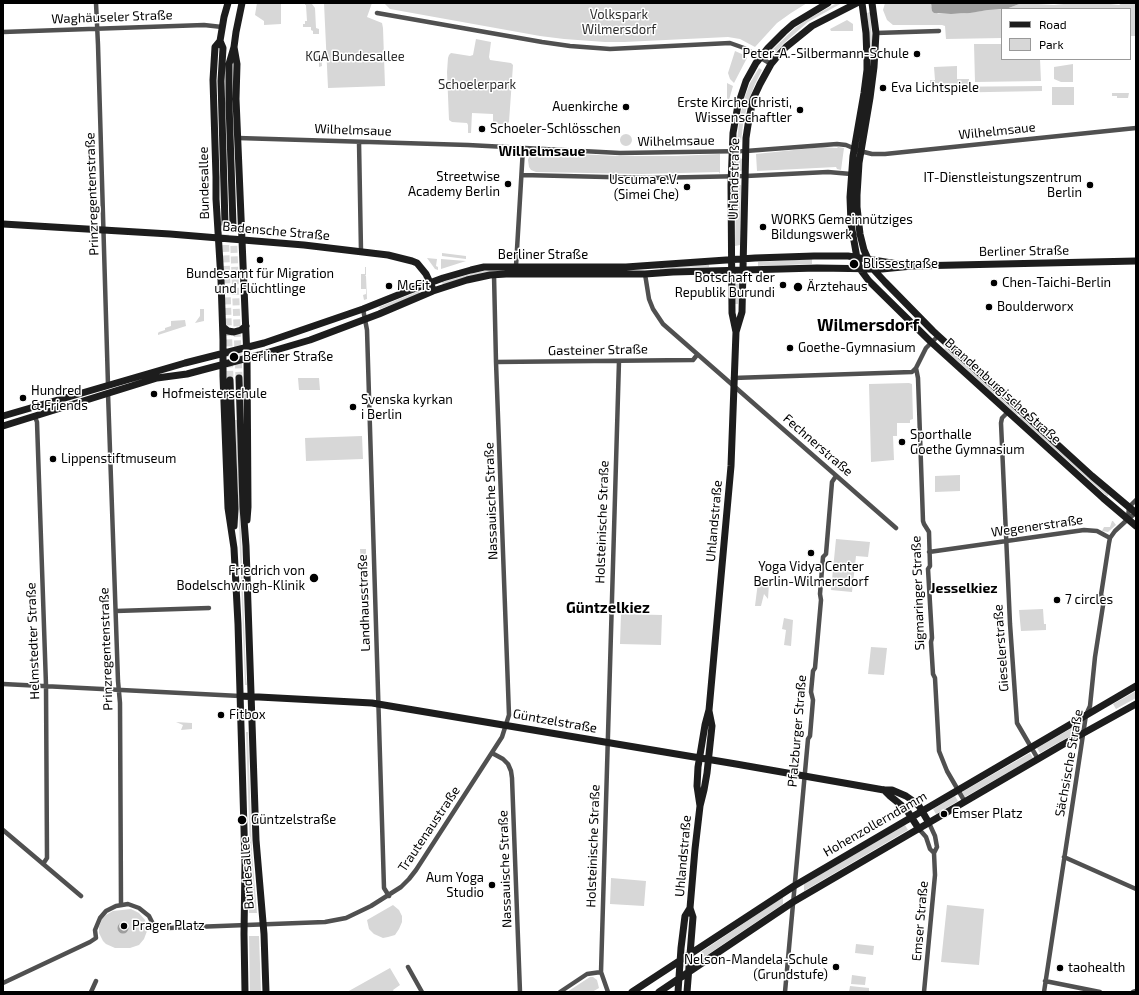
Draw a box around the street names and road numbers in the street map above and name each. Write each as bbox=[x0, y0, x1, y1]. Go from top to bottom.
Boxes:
street label: Waghäuseler Straße bbox=[51, 7, 173, 27]
street label: Wilhelmsaue bbox=[958, 119, 1036, 143]
street label: Wilhelmsaue bbox=[314, 121, 392, 139]
street label: Prinzregentenstraße bbox=[82, 132, 102, 256]
street label: Wilhelmsaue bbox=[637, 133, 715, 149]
street label: Uhlandstraße bbox=[725, 138, 743, 220]
street label: Bundesallee bbox=[196, 146, 212, 220]
street label: Badensche Straße bbox=[222, 219, 330, 243]
street label: Berliner Straße bbox=[979, 242, 1069, 260]
street label: Berliner Straße bbox=[498, 247, 588, 263]
street label: Brandenburgische Straße bbox=[942, 335, 1064, 447]
street label: Gasteiner Straße bbox=[548, 341, 648, 359]
street label: Fechnerstraße bbox=[780, 411, 856, 479]
street label: Nassauische Straße bbox=[481, 442, 501, 560]
street label: Holsteinische Straße bbox=[592, 460, 612, 584]
street label: Uhlandstraße bbox=[703, 480, 725, 562]
street label: Wegenerstraße bbox=[990, 512, 1084, 540]
street label: Sigmaringer Straße bbox=[908, 535, 928, 651]
street label: Landhausstraße bbox=[355, 554, 373, 652]
street label: Helmstedter Straße bbox=[23, 582, 43, 700]
street label: Prinzregentenstraße bbox=[96, 587, 116, 711]
street label: Gieselerstraße bbox=[990, 604, 1012, 692]
street label: Pfalzburger Straße bbox=[784, 674, 810, 788]
street label: Güntzelstraße bbox=[512, 706, 598, 736]
street label: Sächsische Straße bbox=[1052, 708, 1086, 818]
street label: Trautenaustraße bbox=[395, 783, 463, 875]
street label: Holsteinische Straße bbox=[583, 784, 603, 908]
street label: Hohenzollerndamm bbox=[820, 788, 930, 860]
street label: Nassauische Straße bbox=[495, 810, 515, 928]
street label: Uhlandstraße bbox=[672, 815, 694, 897]
street label: Bundesallee bbox=[237, 836, 257, 910]
street label: Emser Straße bbox=[909, 880, 931, 962]

